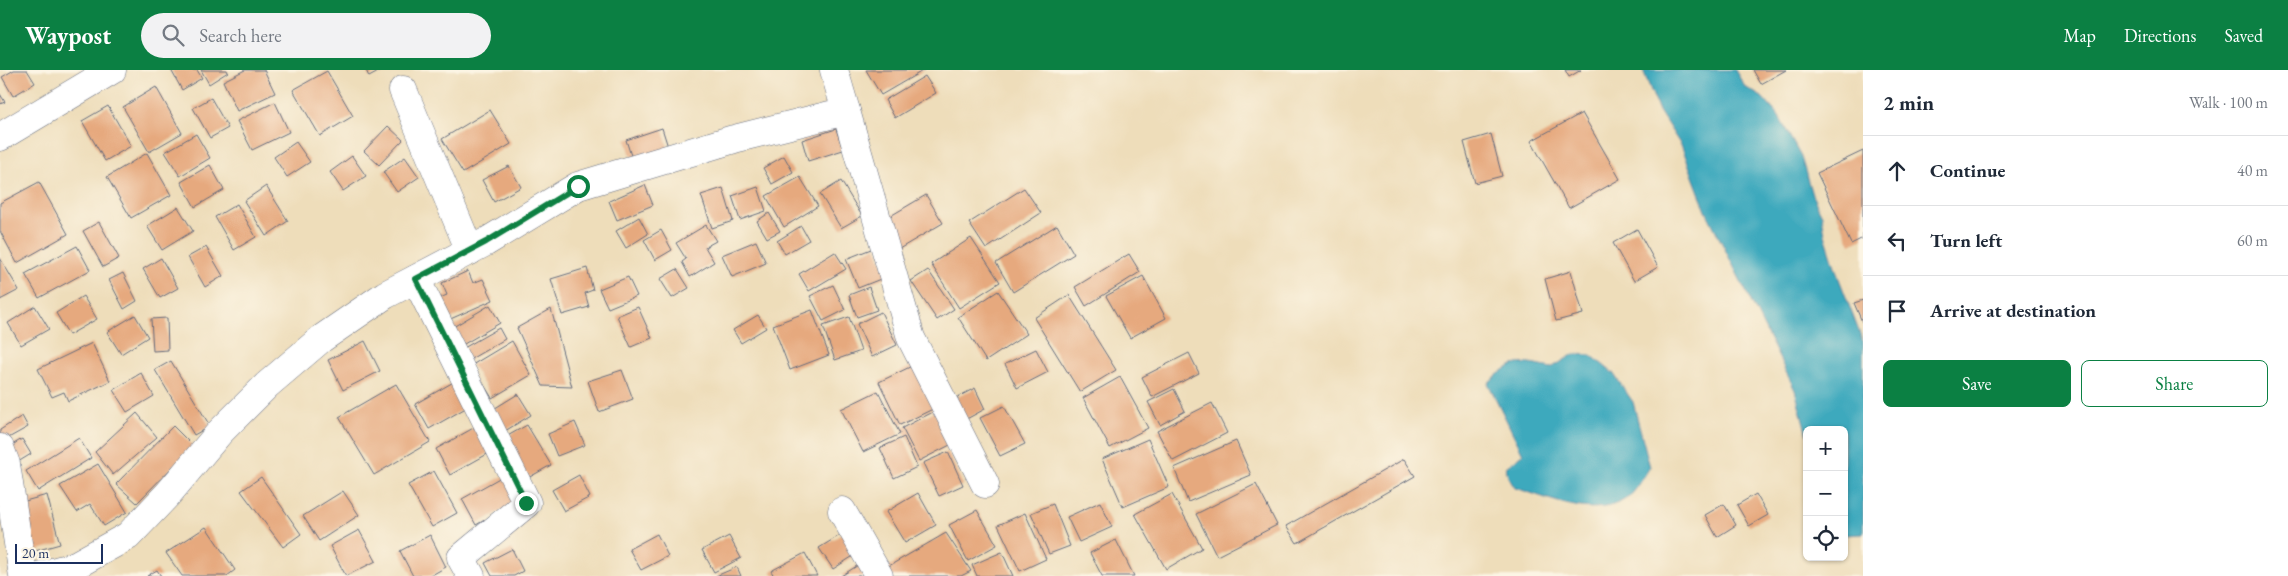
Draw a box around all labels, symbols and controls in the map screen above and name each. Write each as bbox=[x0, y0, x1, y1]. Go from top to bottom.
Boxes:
search box bbox=[141, 13, 491, 58]
text: Waypost bbox=[25, 20, 111, 51]
icon: search bbox=[159, 21, 187, 49]
text: Search here bbox=[199, 23, 282, 48]
text: Map bbox=[2064, 24, 2096, 47]
text: Directions bbox=[2124, 24, 2196, 47]
text: Saved bbox=[2224, 24, 2263, 47]
text: 2 min bbox=[1883, 89, 1934, 116]
text: Walk · 100 m bbox=[2189, 92, 2268, 113]
icon: ahead bbox=[1883, 157, 1911, 185]
text: Continue bbox=[1930, 158, 2005, 183]
text: 40 m bbox=[2237, 160, 2268, 181]
route start bbox=[567, 175, 590, 198]
icon: left bbox=[1883, 227, 1911, 255]
text: Turn left bbox=[1930, 228, 2002, 253]
text: 60 m bbox=[2237, 230, 2268, 251]
icon: arrive bbox=[1883, 297, 1911, 325]
text: Arrive at destination bbox=[1930, 298, 2096, 323]
button: Save bbox=[1883, 360, 2071, 407]
button: Share bbox=[2081, 360, 2268, 407]
map controls bbox=[1803, 426, 1848, 561]
button: + bbox=[1803, 426, 1848, 471]
button: − bbox=[1803, 471, 1848, 516]
route end bbox=[515, 492, 538, 515]
button: locate bbox=[1803, 516, 1848, 561]
scale bar bbox=[15, 541, 102, 564]
text: 20 m bbox=[22, 544, 49, 562]

